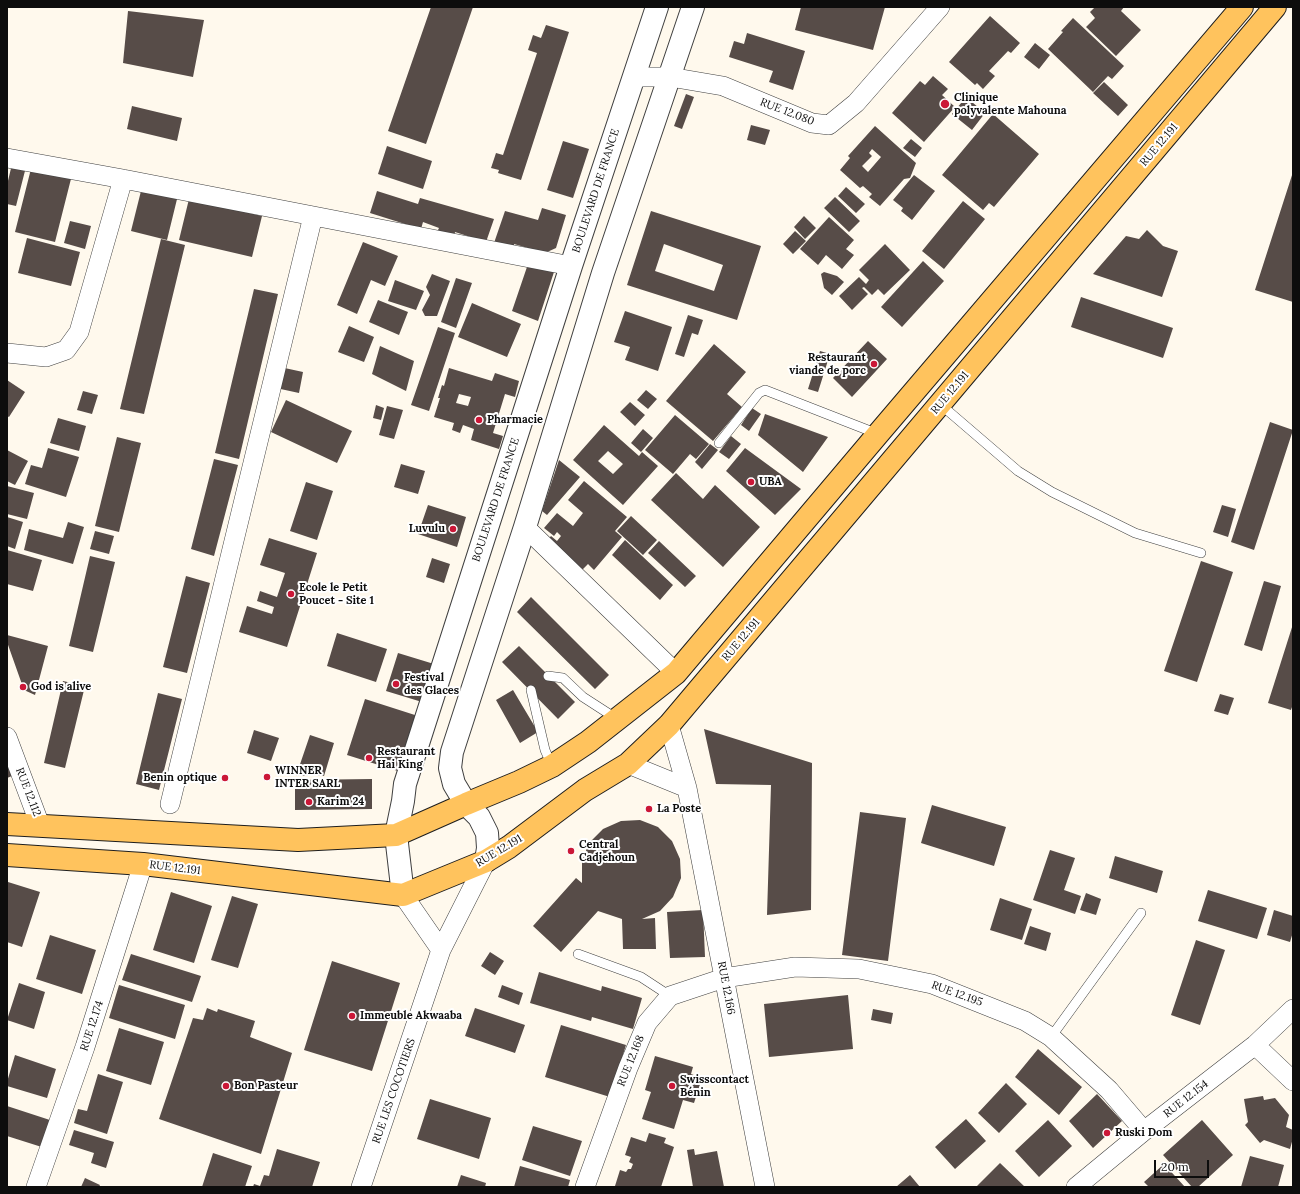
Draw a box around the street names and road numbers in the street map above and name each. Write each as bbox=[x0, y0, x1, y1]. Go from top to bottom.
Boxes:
street label: RUE 12.080 bbox=[758, 96, 816, 128]
street label: RUE 12.191 bbox=[1137, 121, 1181, 169]
street label: BOULEVARD DE FRANCE bbox=[570, 127, 622, 255]
street label: RUE 12.191 bbox=[928, 369, 972, 417]
street label: BOULEVARD DE FRANCE bbox=[470, 436, 522, 564]
street label: RUE 12.191 bbox=[719, 616, 763, 664]
street label: RUE 12.112 bbox=[13, 766, 43, 818]
street label: RUE 12.191 bbox=[473, 832, 525, 870]
street label: RUE 12.191 bbox=[148, 858, 202, 878]
street label: RUE 12.166 bbox=[714, 960, 738, 1016]
street label: RUE 12.195 bbox=[929, 979, 985, 1009]
street label: RUE 12.174 bbox=[78, 999, 106, 1053]
street label: RUE 12.168 bbox=[615, 1033, 647, 1089]
street label: RUE LES COCOTIERS bbox=[370, 1037, 418, 1145]
street label: RUE 12.154 bbox=[1161, 1077, 1211, 1121]

